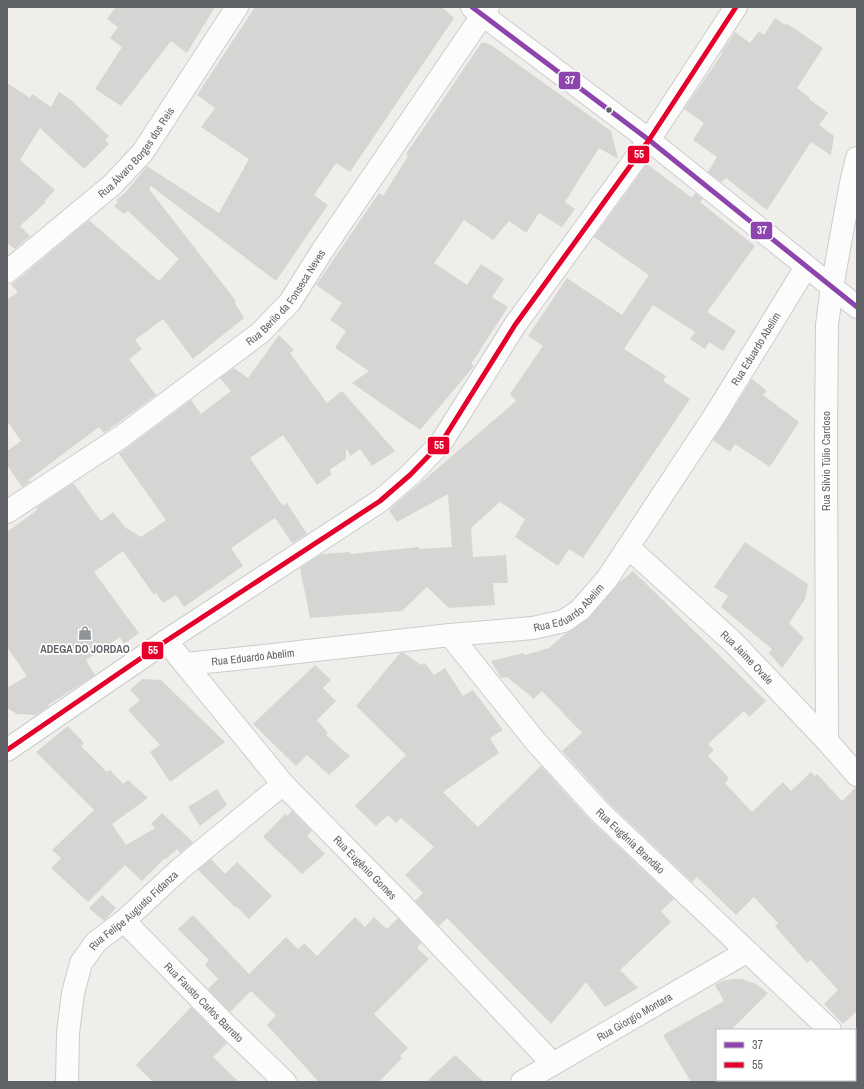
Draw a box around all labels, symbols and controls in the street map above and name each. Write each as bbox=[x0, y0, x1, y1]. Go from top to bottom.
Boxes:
line badge: 37 bbox=[558, 71, 581, 90]
text: 37 bbox=[565, 73, 575, 87]
street label: Rua Álvaro Borges dos Reis bbox=[95, 104, 178, 201]
unlabelled marker bbox=[604, 105, 614, 115]
line badge: 55 bbox=[627, 145, 650, 164]
text: 55 bbox=[634, 147, 644, 161]
line badge: 37 bbox=[750, 221, 773, 240]
text: 37 bbox=[757, 223, 767, 237]
street label: Rua Berilo da Fonseca Neves bbox=[243, 246, 329, 348]
street label: Rua Eduardo Abelim bbox=[728, 310, 784, 388]
street label: Rua Silvio Túlio Cardoso bbox=[819, 411, 833, 511]
line badge: 55 bbox=[427, 436, 450, 455]
text: 55 bbox=[434, 438, 444, 452]
street label: Rua Eduardo Abelim bbox=[532, 581, 607, 635]
shop icon: ADEGA DO JORDAO bbox=[77, 625, 93, 641]
street label: Rua Jaime Ovale bbox=[718, 627, 776, 687]
line badge: 55 bbox=[141, 641, 164, 660]
place label: ADEGA DO JORDAO bbox=[40, 642, 130, 656]
text: 55 bbox=[148, 643, 158, 657]
street label: Rua Eduardo Abelim bbox=[211, 646, 295, 668]
street label: Rua Eugênia Brandão bbox=[593, 805, 668, 877]
street label: Rua Eugênio Gomes bbox=[330, 832, 400, 903]
street label: Rua Felipe Augusto Fidanza bbox=[85, 868, 181, 953]
street label: Rua Fausto Carlos Barreto bbox=[161, 959, 247, 1045]
street label: Rua Giorgio Montara bbox=[594, 989, 675, 1044]
legend bbox=[716, 1029, 856, 1081]
text: 37 bbox=[752, 1037, 763, 1053]
text: 55 bbox=[752, 1057, 763, 1073]

